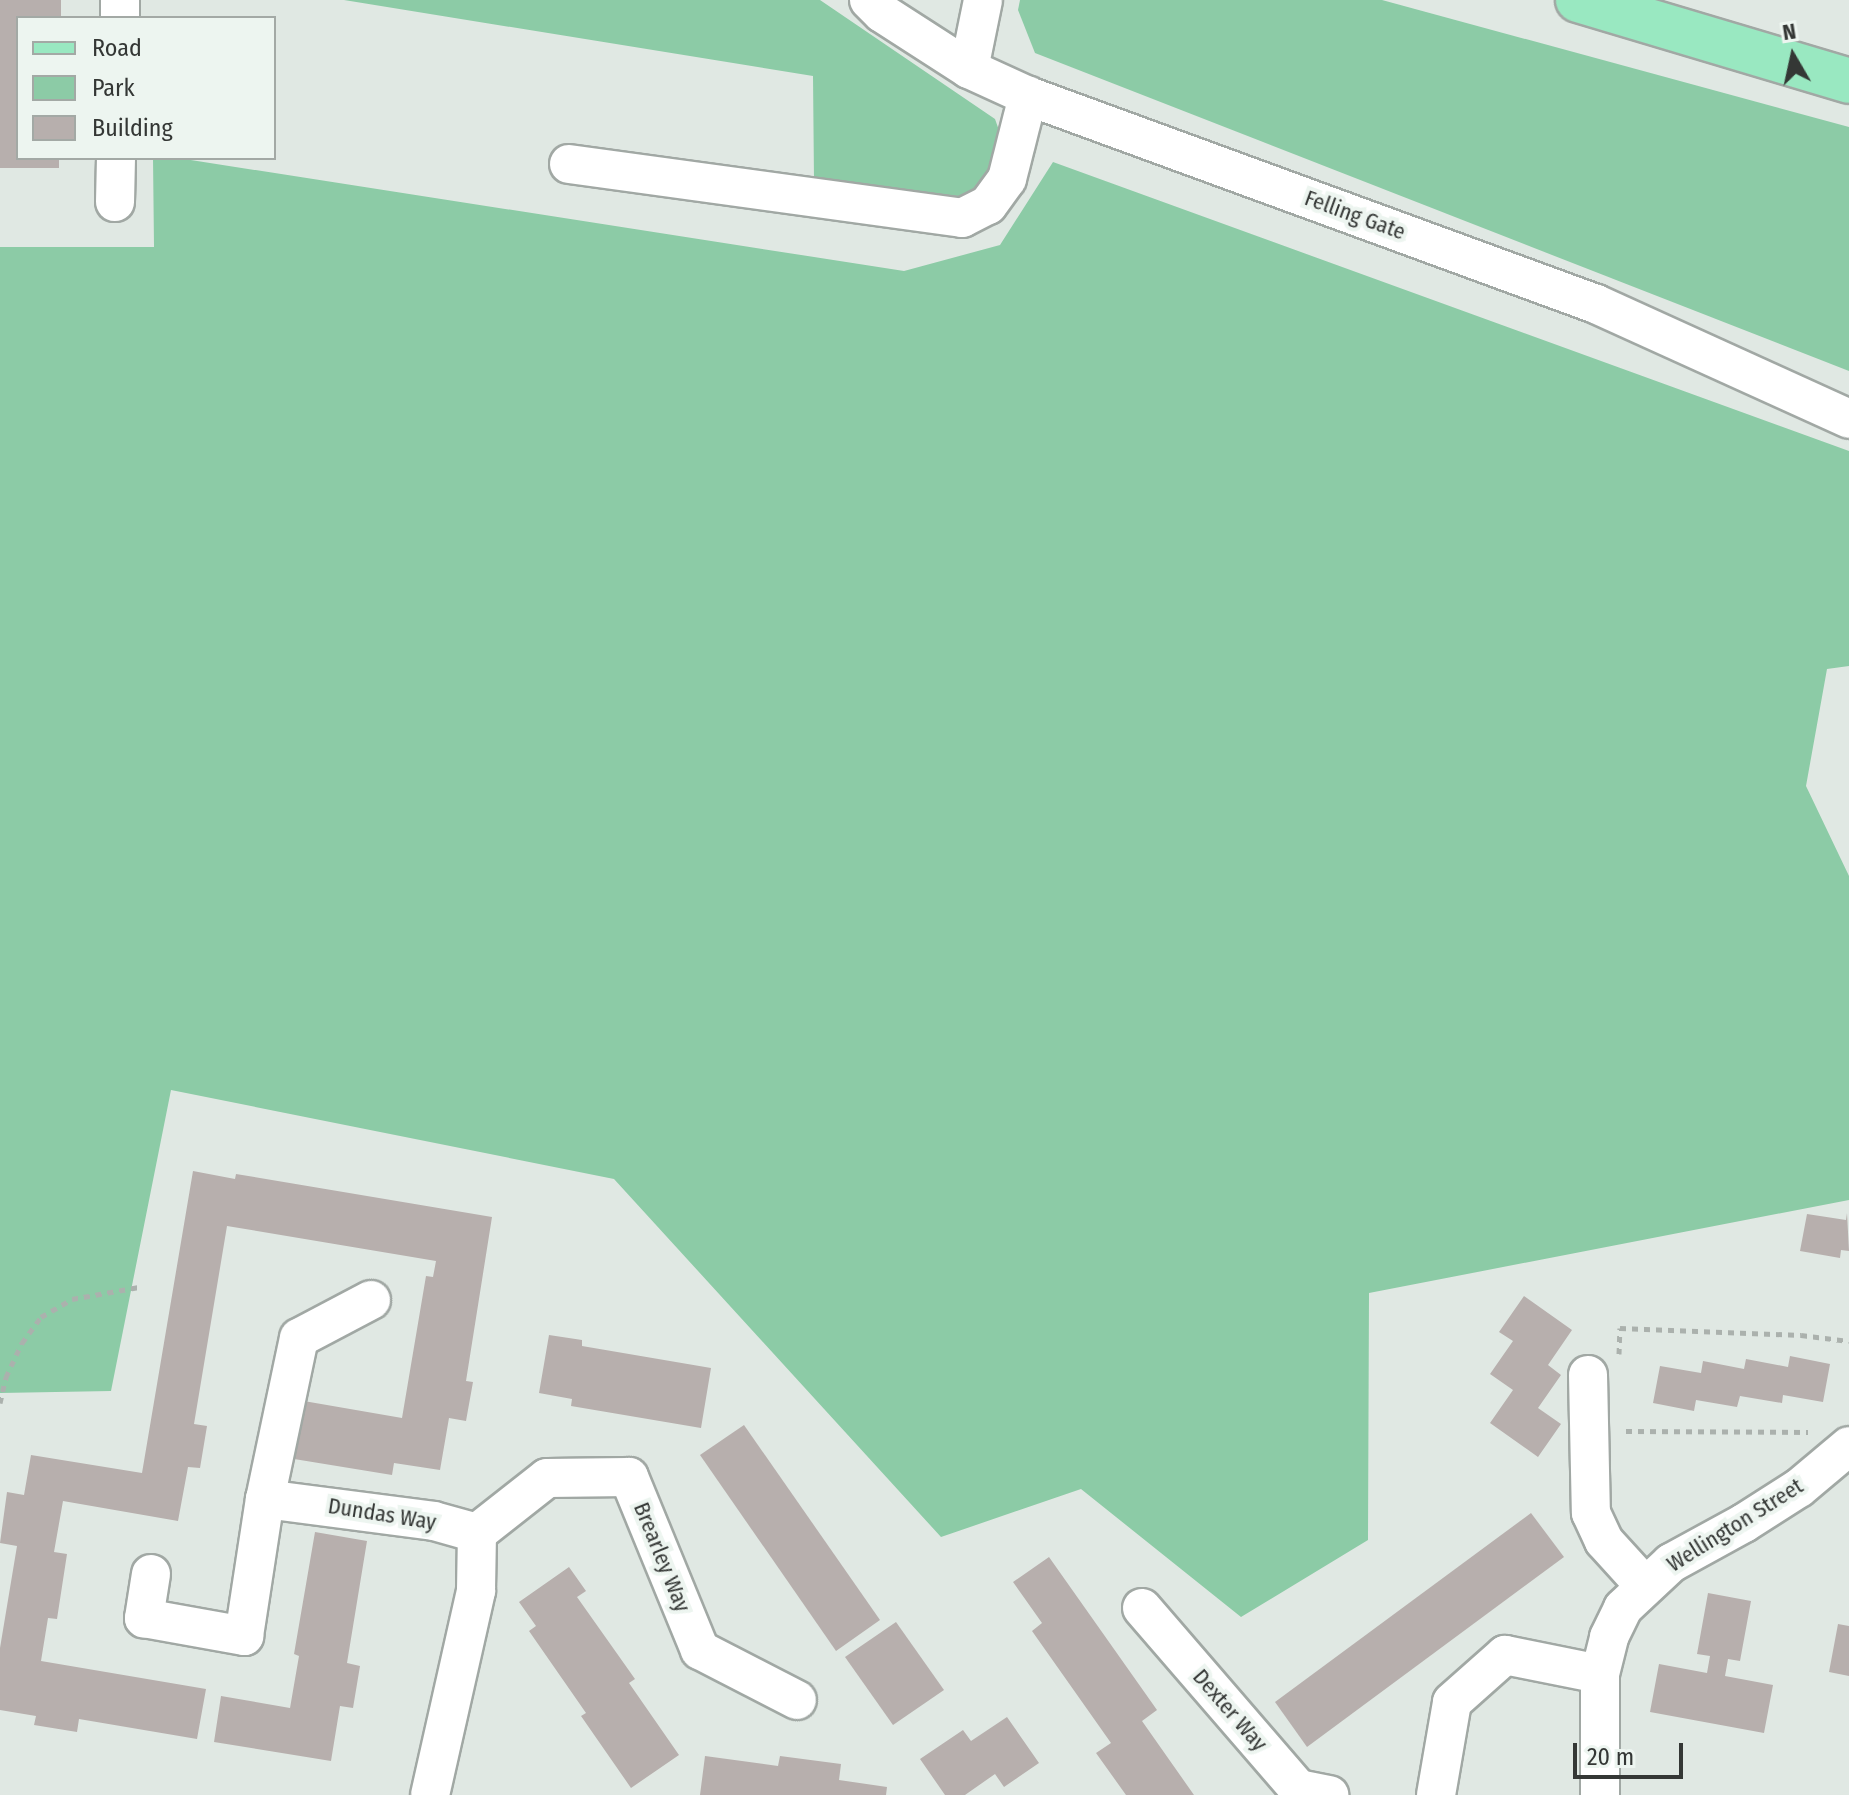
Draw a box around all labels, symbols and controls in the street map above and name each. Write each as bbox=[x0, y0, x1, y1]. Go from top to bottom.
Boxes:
legend bbox=[16, 16, 276, 160]
north arrow bbox=[1753, 16, 1833, 96]
text: N bbox=[1781, 17, 1798, 46]
text: Road bbox=[92, 34, 142, 62]
text: Park bbox=[92, 74, 135, 102]
text: Building bbox=[92, 114, 173, 142]
street label: Felling Gate bbox=[1301, 185, 1409, 245]
street label: Wellington Street bbox=[1662, 1473, 1808, 1577]
street label: Dundas Way bbox=[326, 1492, 438, 1536]
street label: Brearley Way bbox=[628, 1498, 696, 1616]
street label: Dexter Way bbox=[1187, 1664, 1273, 1756]
scale bar bbox=[1577, 1727, 1687, 1777]
text: 20 m bbox=[1587, 1743, 1634, 1771]

